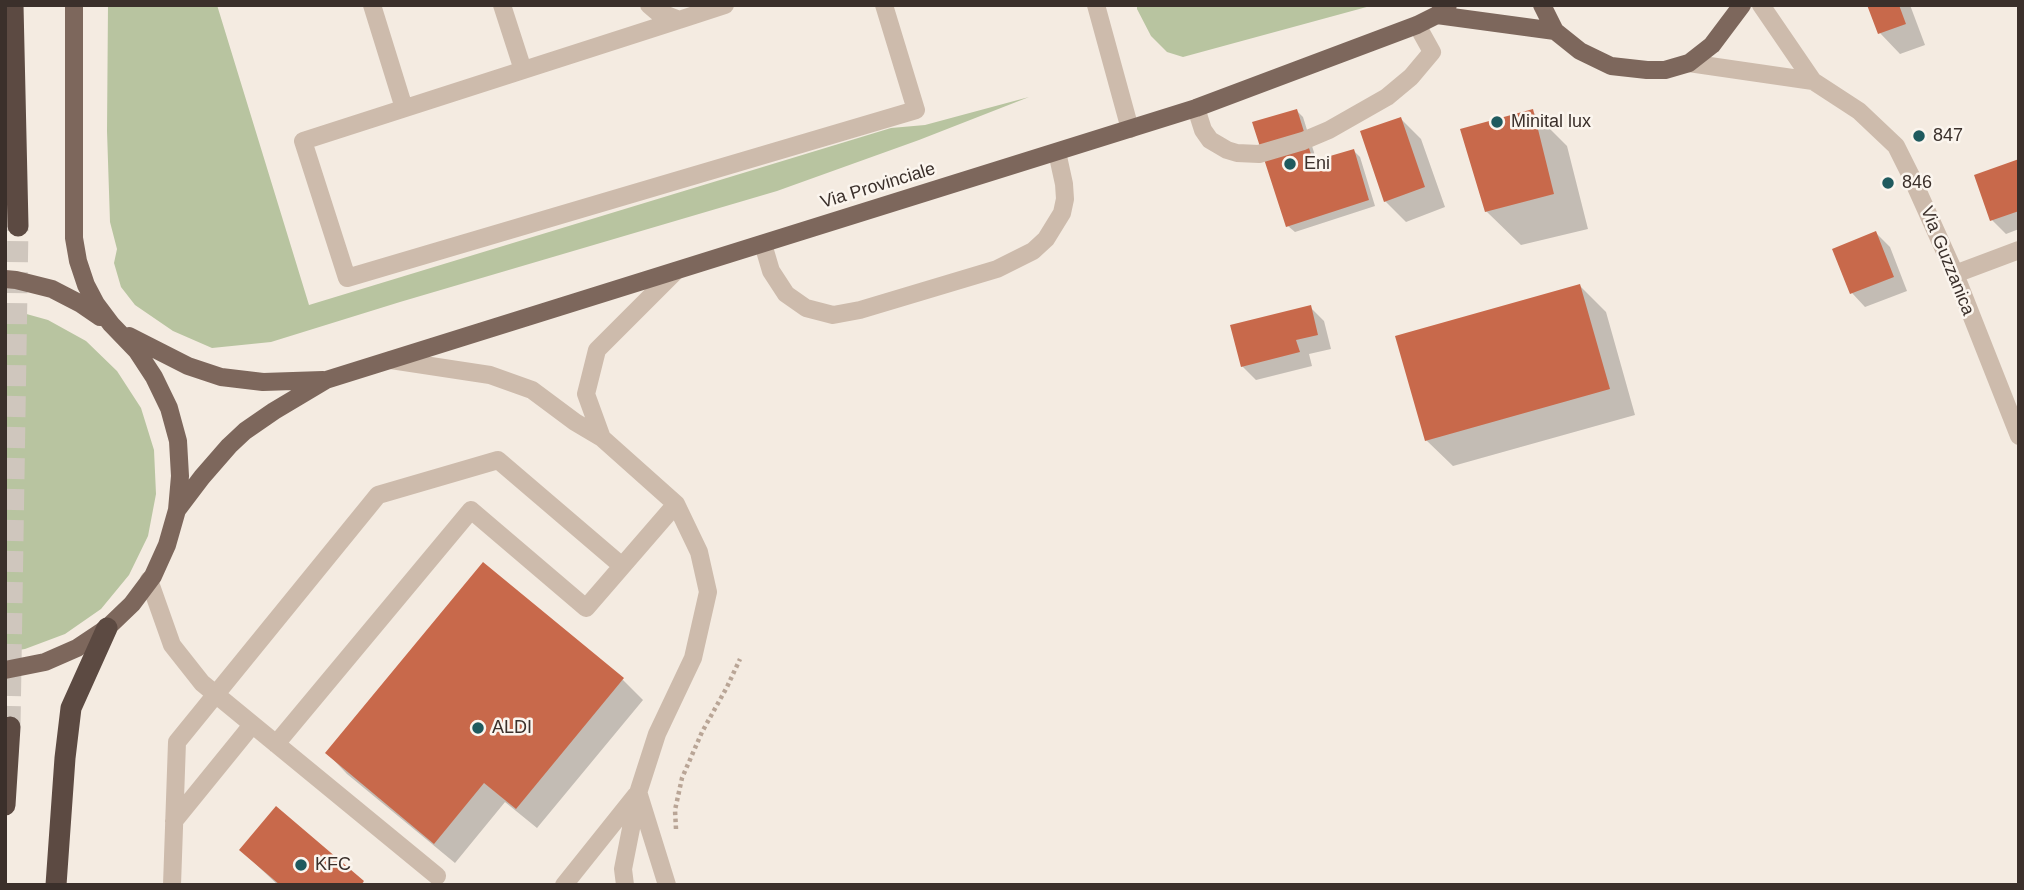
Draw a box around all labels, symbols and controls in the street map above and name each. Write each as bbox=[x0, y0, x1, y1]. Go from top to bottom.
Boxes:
place label: Minital lux bbox=[1511, 111, 1591, 133]
marker: Minital lux bbox=[1489, 114, 1505, 130]
place label: 847 bbox=[1933, 125, 1963, 147]
marker: 847 bbox=[1911, 128, 1927, 144]
place label: Eni bbox=[1304, 153, 1330, 175]
marker: Eni bbox=[1282, 156, 1298, 172]
street label: Via Provinciale bbox=[818, 158, 938, 214]
place label: 846 bbox=[1902, 172, 1932, 194]
marker: 846 bbox=[1880, 175, 1896, 191]
street label: Via Guzzanica bbox=[1915, 203, 1979, 319]
place label: ALDI bbox=[492, 717, 532, 739]
marker: ALDI bbox=[470, 720, 486, 736]
place label: KFC bbox=[315, 854, 351, 876]
marker: KFC bbox=[293, 857, 309, 873]

